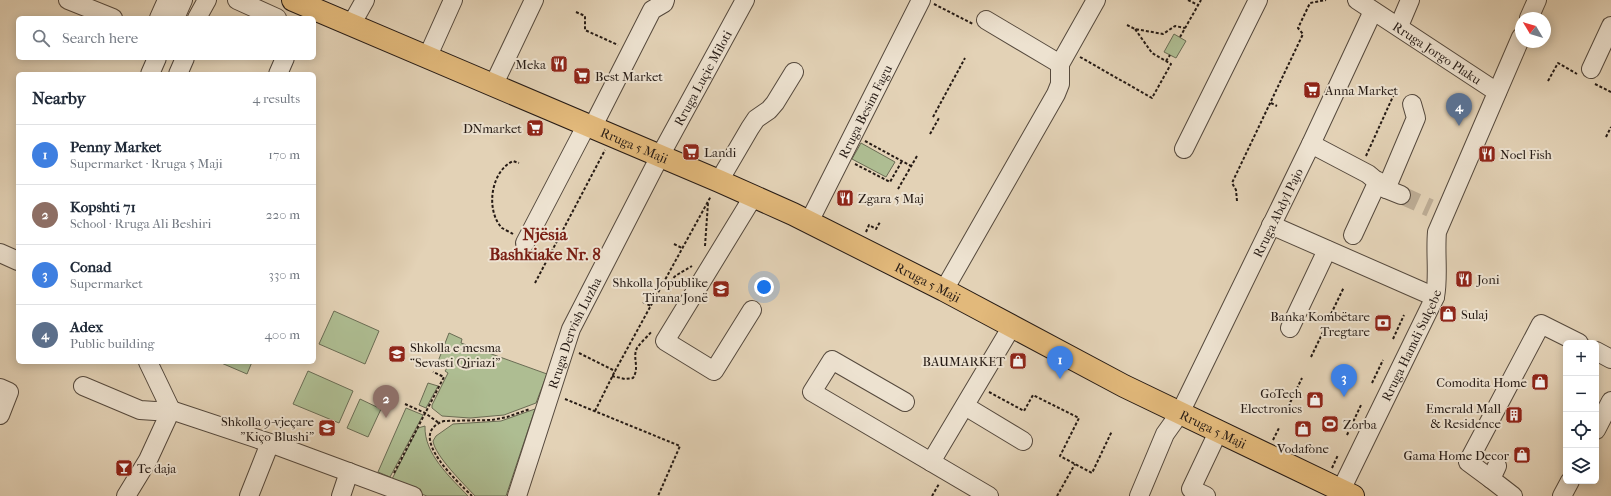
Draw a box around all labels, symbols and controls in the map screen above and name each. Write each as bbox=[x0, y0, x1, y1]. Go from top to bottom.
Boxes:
north arrow bbox=[1515, 12, 1551, 48]
search box bbox=[16, 16, 316, 60]
street label: Rruga Jorgo Plaku bbox=[1390, 19, 1484, 88]
icon: search bbox=[30, 27, 52, 49]
street label: Rruga Luçie Miloti bbox=[671, 28, 735, 128]
text: Search here bbox=[62, 29, 138, 47]
restaurant icon: Meka bbox=[549, 54, 569, 74]
place label: Meka bbox=[515, 57, 547, 72]
street label: Rruga Besim Fagu bbox=[835, 62, 895, 161]
supermarket icon: Best Market bbox=[572, 66, 592, 86]
place label: Best Market bbox=[595, 69, 663, 84]
supermarket icon: Anna Market bbox=[1302, 80, 1322, 100]
place label: Anna Market bbox=[1324, 83, 1399, 98]
text: Nearby bbox=[32, 88, 86, 108]
text: 4 results bbox=[253, 91, 300, 106]
pin: 4 bbox=[1446, 93, 1472, 126]
supermarket icon: DNmarket bbox=[525, 118, 545, 138]
place label: DNmarket bbox=[463, 121, 522, 136]
street label: Rruga 5 Maji bbox=[598, 125, 670, 167]
text: Penny Market bbox=[70, 138, 161, 156]
supermarket icon: Landi bbox=[681, 142, 701, 162]
restaurant icon: Noel Fish bbox=[1477, 144, 1497, 164]
place label: Landi bbox=[704, 145, 736, 160]
text: 1 bbox=[43, 147, 47, 162]
text: 170 m bbox=[268, 147, 300, 162]
place label: Noel Fish bbox=[1500, 147, 1553, 162]
text: Supermarket · Rruga 5 Maji bbox=[70, 156, 223, 171]
street label: Rruga Abdyl Pajo bbox=[1250, 165, 1306, 260]
restaurant icon: Zgara 5 Maj bbox=[835, 188, 855, 208]
place label: Zgara 5 Maj bbox=[858, 191, 924, 206]
text: Kopshti 71 bbox=[70, 198, 136, 216]
text: 2 bbox=[42, 207, 48, 222]
text: 220 m bbox=[266, 207, 300, 222]
text: School · Rruga Ali Beshiri bbox=[70, 216, 211, 231]
district label: Njësia Bashkiake Nr. 8 bbox=[489, 224, 601, 264]
text: Conad bbox=[70, 258, 111, 276]
street label: Rruga 5 Maji bbox=[892, 260, 963, 306]
text: 3 bbox=[42, 267, 48, 282]
text: 330 m bbox=[269, 267, 300, 282]
restaurant icon: Joni bbox=[1454, 269, 1474, 289]
place label: Joni bbox=[1476, 272, 1500, 287]
street label: Rruga Dervish Luzha bbox=[545, 274, 605, 391]
place label: Shkolla Jopublike Tirana Jonë bbox=[612, 275, 709, 305]
text: Supermarket bbox=[70, 276, 143, 291]
your location bbox=[754, 277, 774, 297]
school or university icon: Shkolla Jopublike Tirana Jonë bbox=[711, 279, 731, 299]
street label: Rruga Hamdi Sulçebe bbox=[1379, 288, 1444, 404]
shop icon: Sulaj bbox=[1438, 304, 1458, 324]
place label: Sulaj bbox=[1461, 307, 1488, 322]
place label: Banka Kombëtare Tregtare bbox=[1270, 309, 1371, 339]
bank icon: Banka Kombëtare Tregtare bbox=[1373, 313, 1393, 333]
text: Adex bbox=[70, 318, 103, 336]
text: 4 bbox=[41, 327, 49, 342]
text: 400 m bbox=[264, 327, 300, 342]
text: Public building bbox=[70, 336, 155, 351]
place label: Shkolla e mesma “Sevasti Qiriazi” bbox=[410, 340, 502, 370]
map controls bbox=[1563, 340, 1599, 484]
button: + bbox=[1563, 340, 1599, 376]
school or university icon: Shkolla e mesma “Sevasti Qiriazi” bbox=[387, 344, 407, 364]
pin: 1 bbox=[1047, 346, 1073, 379]
shop icon: BAUMARKET bbox=[1008, 351, 1028, 371]
place label: BAUMARKET bbox=[922, 354, 1005, 369]
pin: 3 bbox=[1331, 364, 1357, 397]
shop icon: Comodita Home bbox=[1530, 372, 1550, 392]
place label: Comodita Home bbox=[1436, 375, 1528, 390]
button: − bbox=[1563, 376, 1599, 412]
pin: 2 bbox=[373, 385, 399, 418]
place label: GoTech Electronics bbox=[1240, 386, 1303, 416]
shop icon: GoTech Electronics bbox=[1305, 390, 1325, 410]
place label: Emerald Mall & Residence bbox=[1426, 401, 1502, 431]
building icon: Emerald Mall & Residence bbox=[1504, 405, 1524, 425]
street label: Rruga 5 Maji bbox=[1178, 407, 1249, 452]
button: locate bbox=[1563, 412, 1599, 448]
place label: Shkolla 9-vjeçare "Kiço Blushi" bbox=[221, 414, 315, 445]
sports icon: Zorba bbox=[1320, 414, 1340, 434]
place label: Zorba bbox=[1343, 417, 1378, 432]
school or university icon: Shkolla 9-vjeçare "Kiço Blushi" bbox=[317, 418, 337, 438]
shop icon: Vodafone bbox=[1293, 419, 1313, 439]
place label: Vodafone bbox=[1276, 441, 1329, 456]
shop icon: Gama Home Decor bbox=[1512, 445, 1532, 465]
place label: Gama Home Decor bbox=[1403, 448, 1509, 463]
button: layers bbox=[1563, 448, 1599, 484]
bar icon: Te daja bbox=[114, 458, 134, 478]
place label: Te daja bbox=[137, 461, 177, 476]

